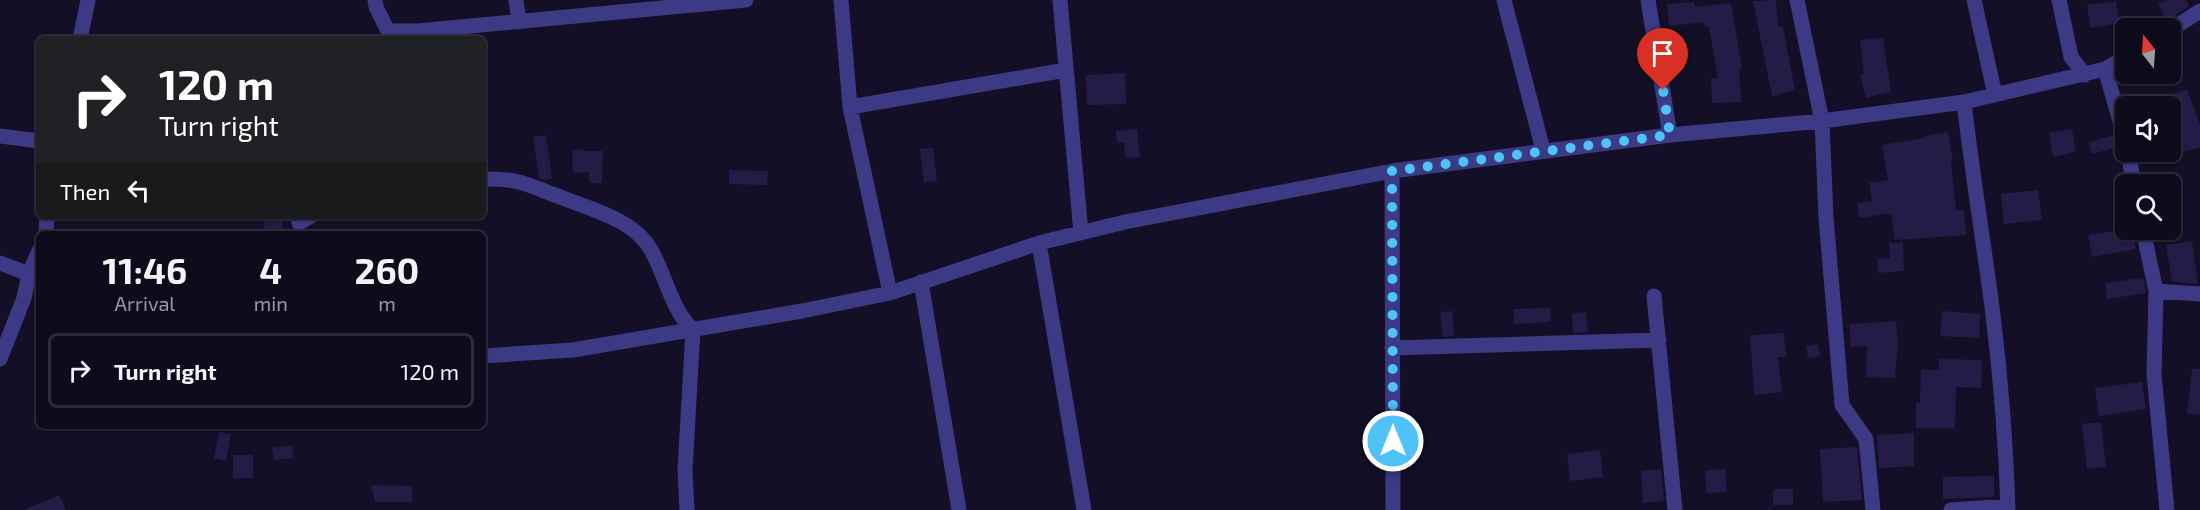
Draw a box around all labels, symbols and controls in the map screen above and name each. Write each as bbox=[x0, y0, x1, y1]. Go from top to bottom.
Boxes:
north arrow bbox=[2115, 18, 2181, 84]
map controls bbox=[2115, 18, 2181, 240]
pin bbox=[1637, 28, 1688, 90]
icon: arrive bbox=[1646, 37, 1679, 70]
text: 120 m bbox=[159, 58, 274, 108]
icon: right bbox=[60, 60, 138, 138]
button: sound bbox=[2115, 96, 2181, 162]
text: Turn right bbox=[159, 109, 279, 141]
icon: left bbox=[122, 174, 155, 207]
button: search bbox=[2115, 174, 2181, 240]
text: Then bbox=[60, 178, 110, 204]
text: 11:46 bbox=[103, 248, 187, 291]
text: 4 bbox=[259, 248, 282, 291]
text: 260 bbox=[354, 248, 419, 291]
text: Arrival bbox=[114, 291, 175, 315]
text: min bbox=[254, 291, 288, 315]
text: m bbox=[378, 291, 396, 315]
icon: right bbox=[63, 354, 96, 387]
text: Turn right bbox=[114, 358, 216, 384]
text: 120 m bbox=[400, 358, 459, 384]
position arrow bbox=[1361, 409, 1425, 473]

